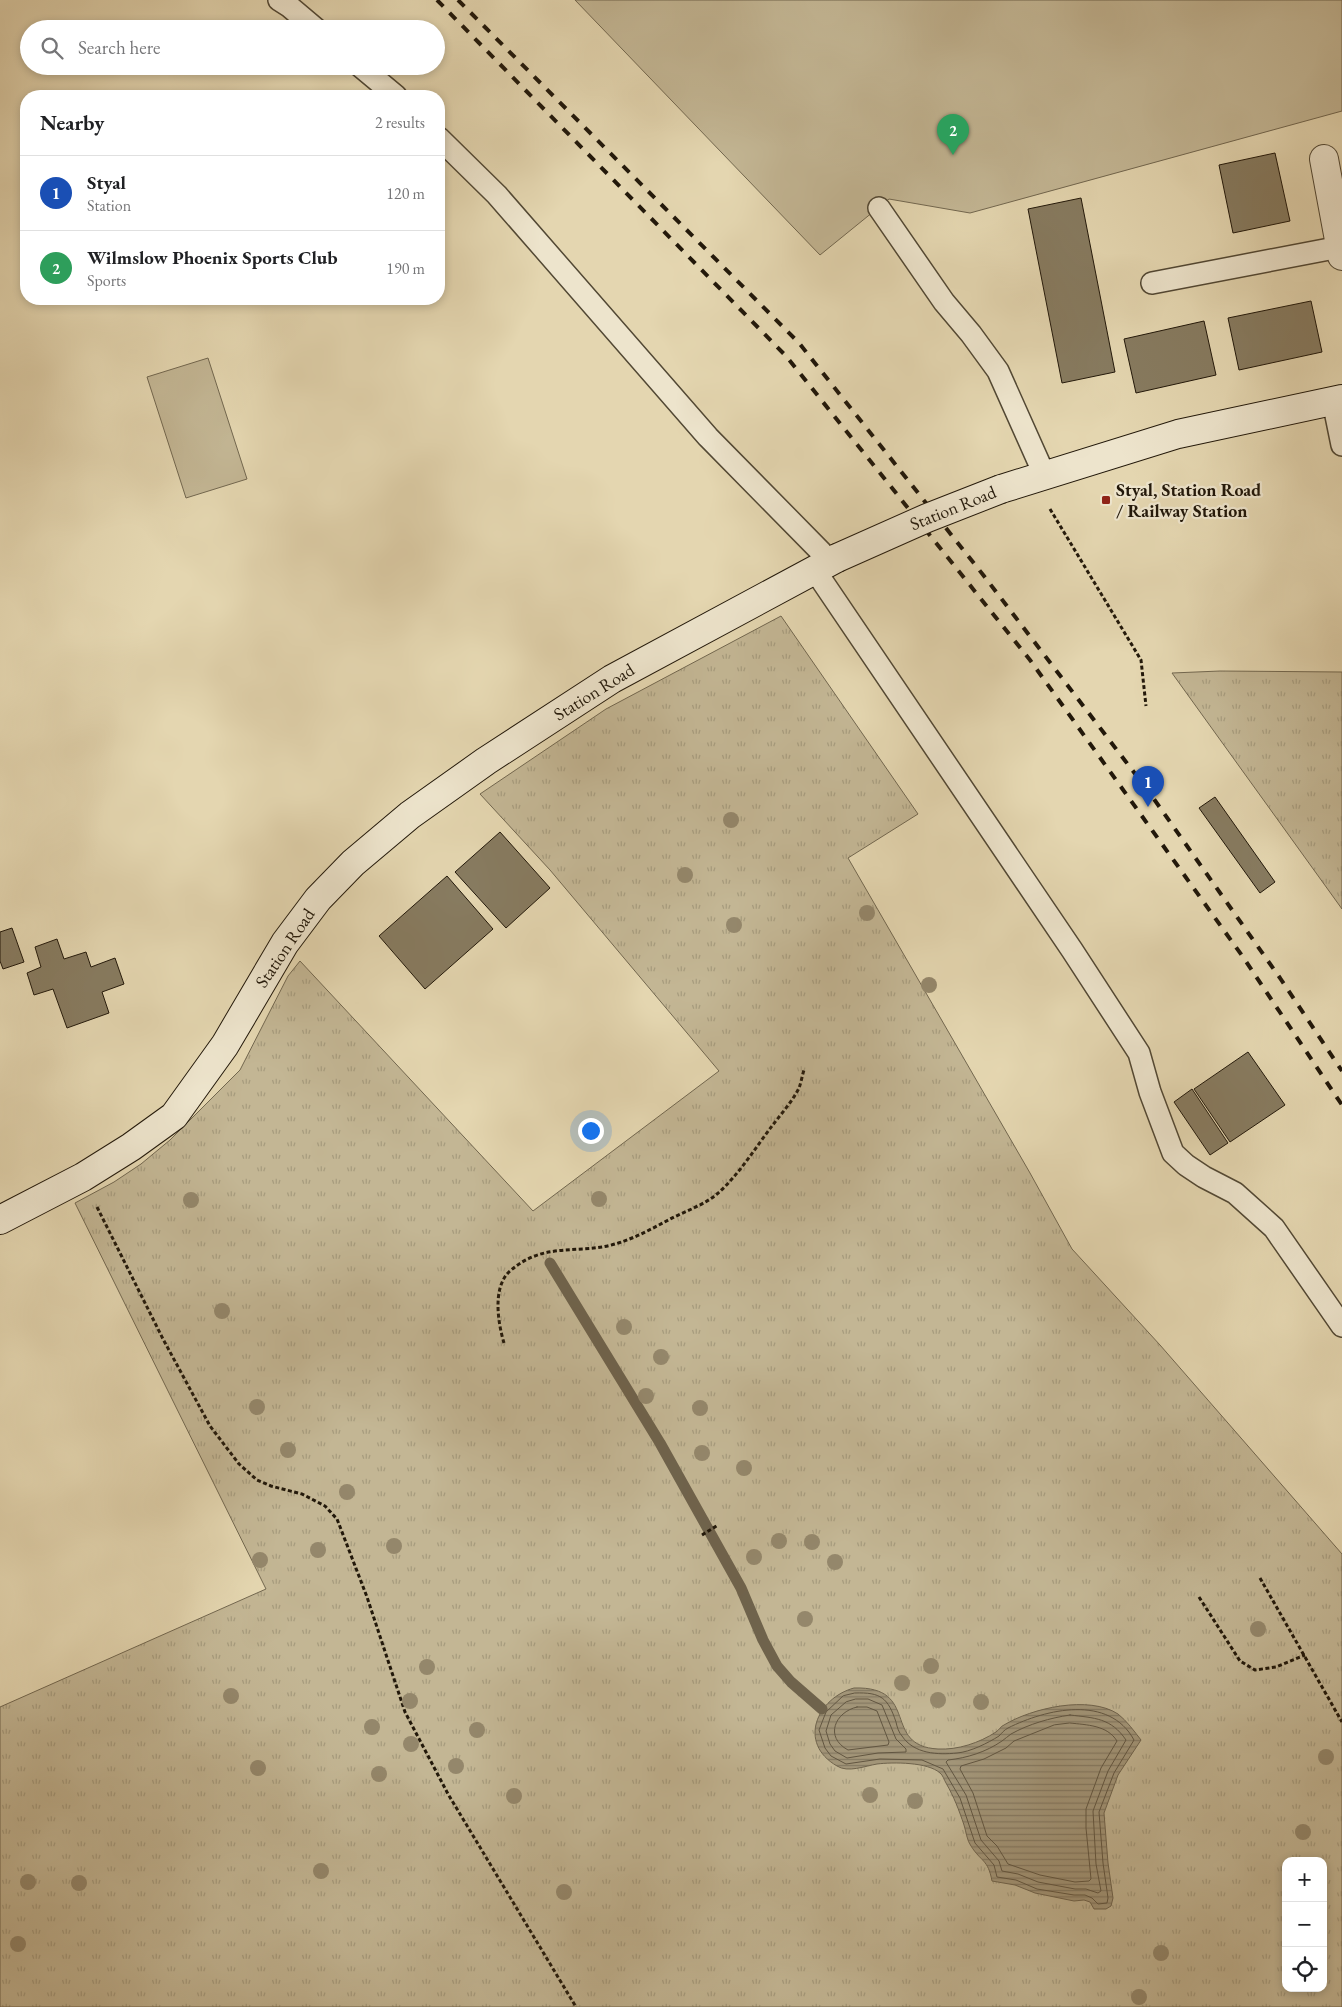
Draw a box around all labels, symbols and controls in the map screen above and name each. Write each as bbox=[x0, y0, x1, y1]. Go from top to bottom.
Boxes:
search box bbox=[20, 20, 445, 75]
icon: search bbox=[38, 34, 66, 62]
text: Search here bbox=[78, 35, 160, 60]
text: Nearby bbox=[40, 109, 104, 136]
text: 2 results bbox=[375, 112, 425, 133]
pin: 2 bbox=[937, 114, 969, 155]
text: Styal bbox=[87, 170, 126, 195]
text: 1 bbox=[52, 183, 60, 204]
text: 120 m bbox=[386, 183, 425, 204]
text: Station bbox=[87, 195, 131, 216]
text: Wilmslow Phoenix Sports Club bbox=[87, 245, 338, 270]
text: 2 bbox=[52, 258, 60, 279]
text: 190 m bbox=[386, 258, 425, 279]
text: Sports bbox=[87, 270, 126, 291]
place label: Styal, Station Road / Railway Station bbox=[1116, 478, 1261, 522]
street label: Station Road bbox=[906, 480, 1000, 535]
marker: Styal, Station Road / Railway Station bbox=[1100, 494, 1112, 506]
street label: Station Road bbox=[549, 657, 639, 725]
pin: 1 bbox=[1132, 766, 1164, 807]
street label: Station Road bbox=[250, 903, 320, 992]
your location bbox=[578, 1118, 604, 1144]
map controls bbox=[1282, 1857, 1327, 1992]
button: + bbox=[1282, 1857, 1327, 1902]
button: − bbox=[1282, 1902, 1327, 1947]
button: locate bbox=[1282, 1947, 1327, 1992]

